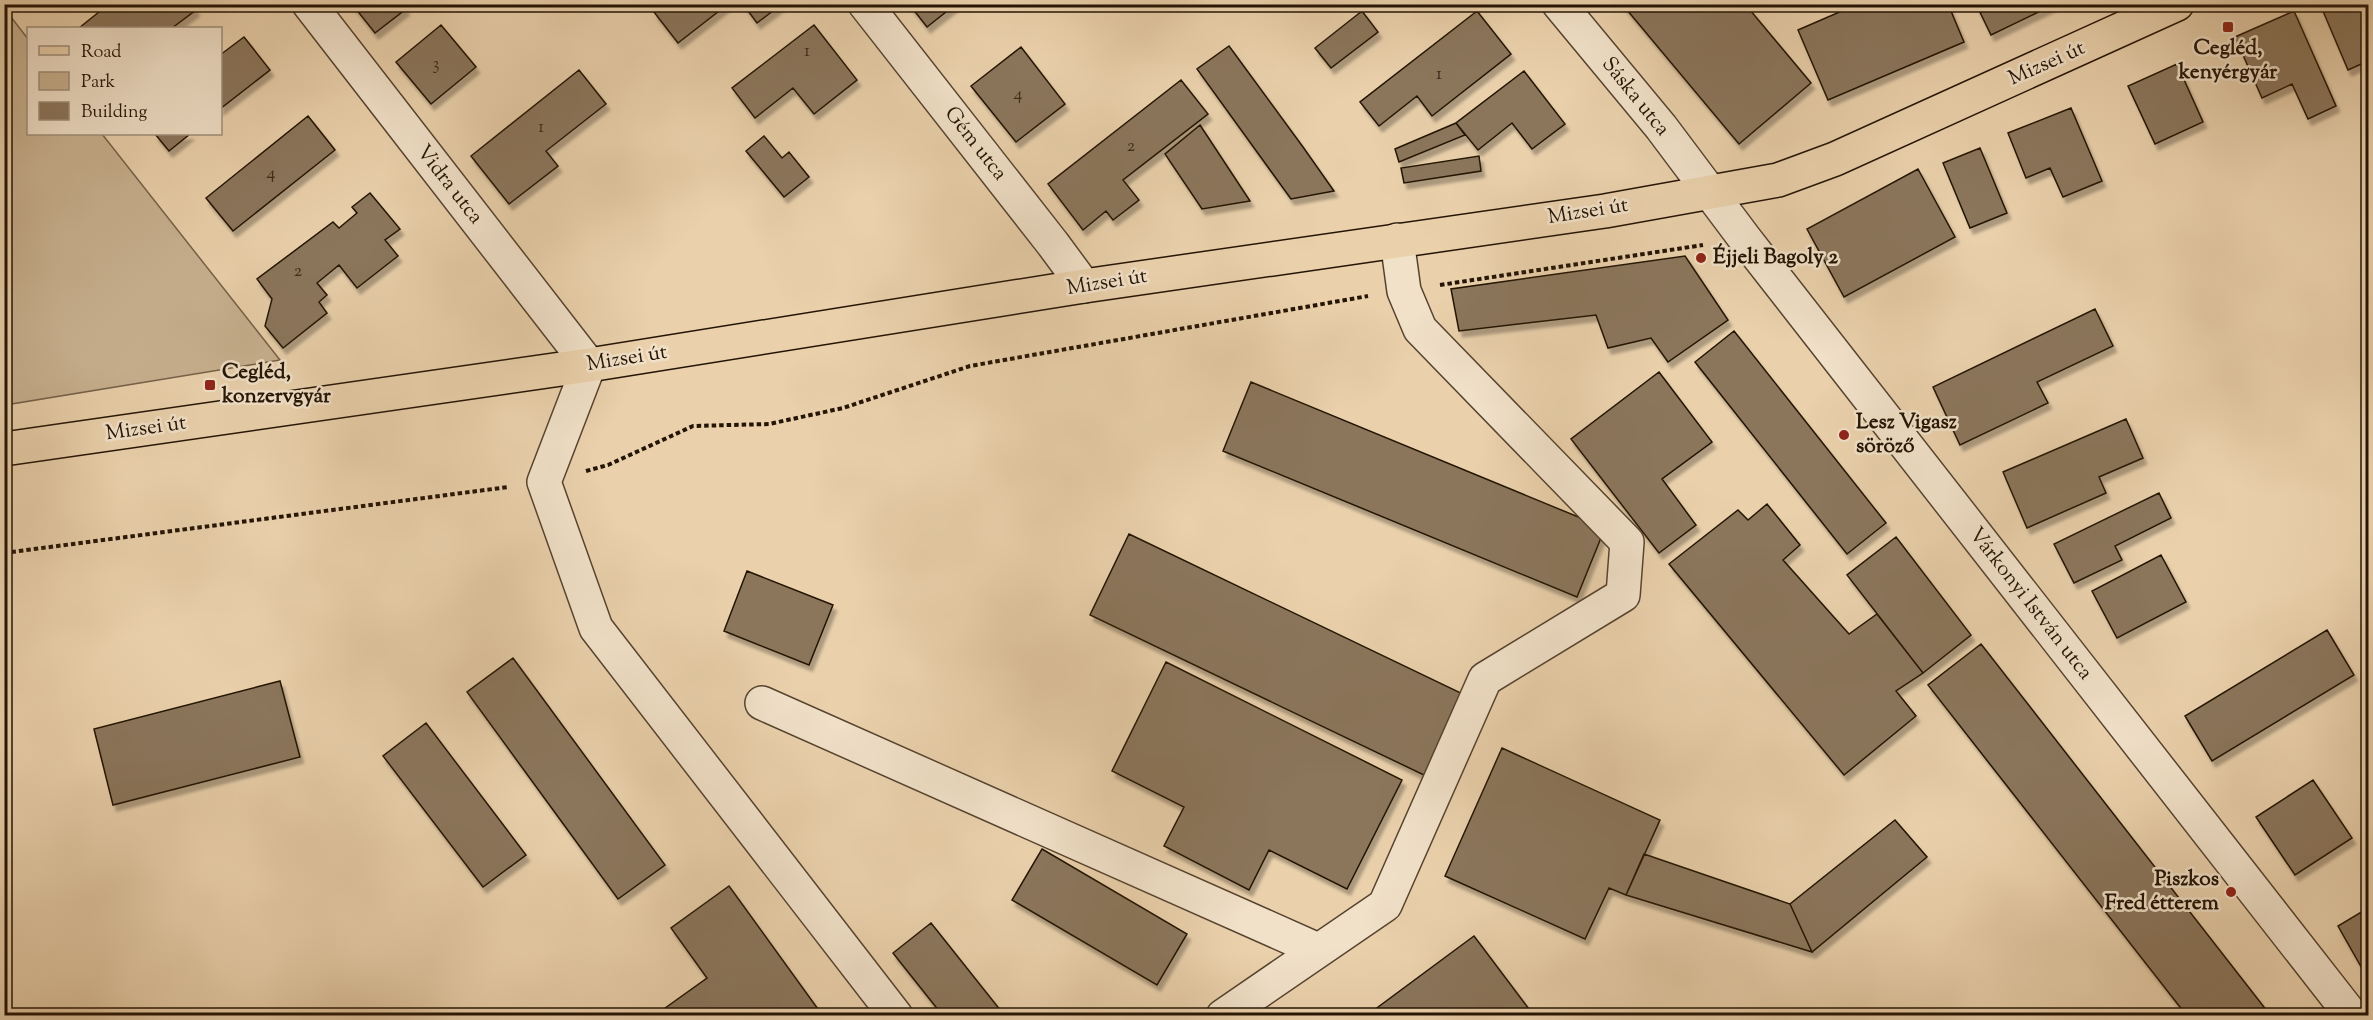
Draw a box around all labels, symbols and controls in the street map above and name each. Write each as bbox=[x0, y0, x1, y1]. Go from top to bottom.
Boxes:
marker: Cegléd, kenyérgyár bbox=[2221, 20, 2235, 34]
legend bbox=[27, 27, 222, 135]
street label: Mizsei út bbox=[2004, 34, 2090, 94]
place label: Cegléd, kenyérgyár bbox=[2178, 34, 2277, 88]
house number: 1 bbox=[804, 39, 810, 65]
text: Road bbox=[81, 40, 121, 66]
street label: Sáska utca bbox=[1594, 51, 1677, 143]
house number: 3 bbox=[432, 52, 440, 78]
house number: 1 bbox=[1436, 62, 1442, 88]
text: Park bbox=[81, 70, 116, 96]
house number: 4 bbox=[1013, 82, 1023, 108]
text: Building bbox=[81, 100, 147, 126]
street label: Gém utca bbox=[936, 100, 1014, 188]
house number: 1 bbox=[538, 115, 544, 141]
house number: 2 bbox=[1127, 134, 1136, 160]
street label: Vidra utca bbox=[408, 139, 490, 231]
house number: 4 bbox=[266, 161, 276, 187]
street label: Mizsei út bbox=[1546, 191, 1630, 233]
place label: Éjjeli Bagoly 2 bbox=[1713, 243, 1838, 273]
marker: Éjjeli Bagoly 2 bbox=[1694, 251, 1708, 265]
house number: 2 bbox=[294, 259, 303, 285]
street label: Mizsei út bbox=[1065, 262, 1149, 304]
street label: Mizsei út bbox=[585, 338, 669, 380]
place label: Cegléd, konzervgyár bbox=[221, 358, 331, 412]
marker: Cegléd, konzervgyár bbox=[203, 378, 217, 392]
place label: Lesz Vigasz söröző bbox=[1856, 408, 1957, 462]
street label: Mizsei út bbox=[104, 409, 188, 449]
marker: Lesz Vigasz söröző bbox=[1837, 428, 1851, 442]
street label: Várkonyi István utca bbox=[1961, 521, 2099, 687]
place label: Piszkos Fred étterem bbox=[2105, 865, 2220, 919]
marker: Piszkos Fred étterem bbox=[2224, 885, 2238, 899]

